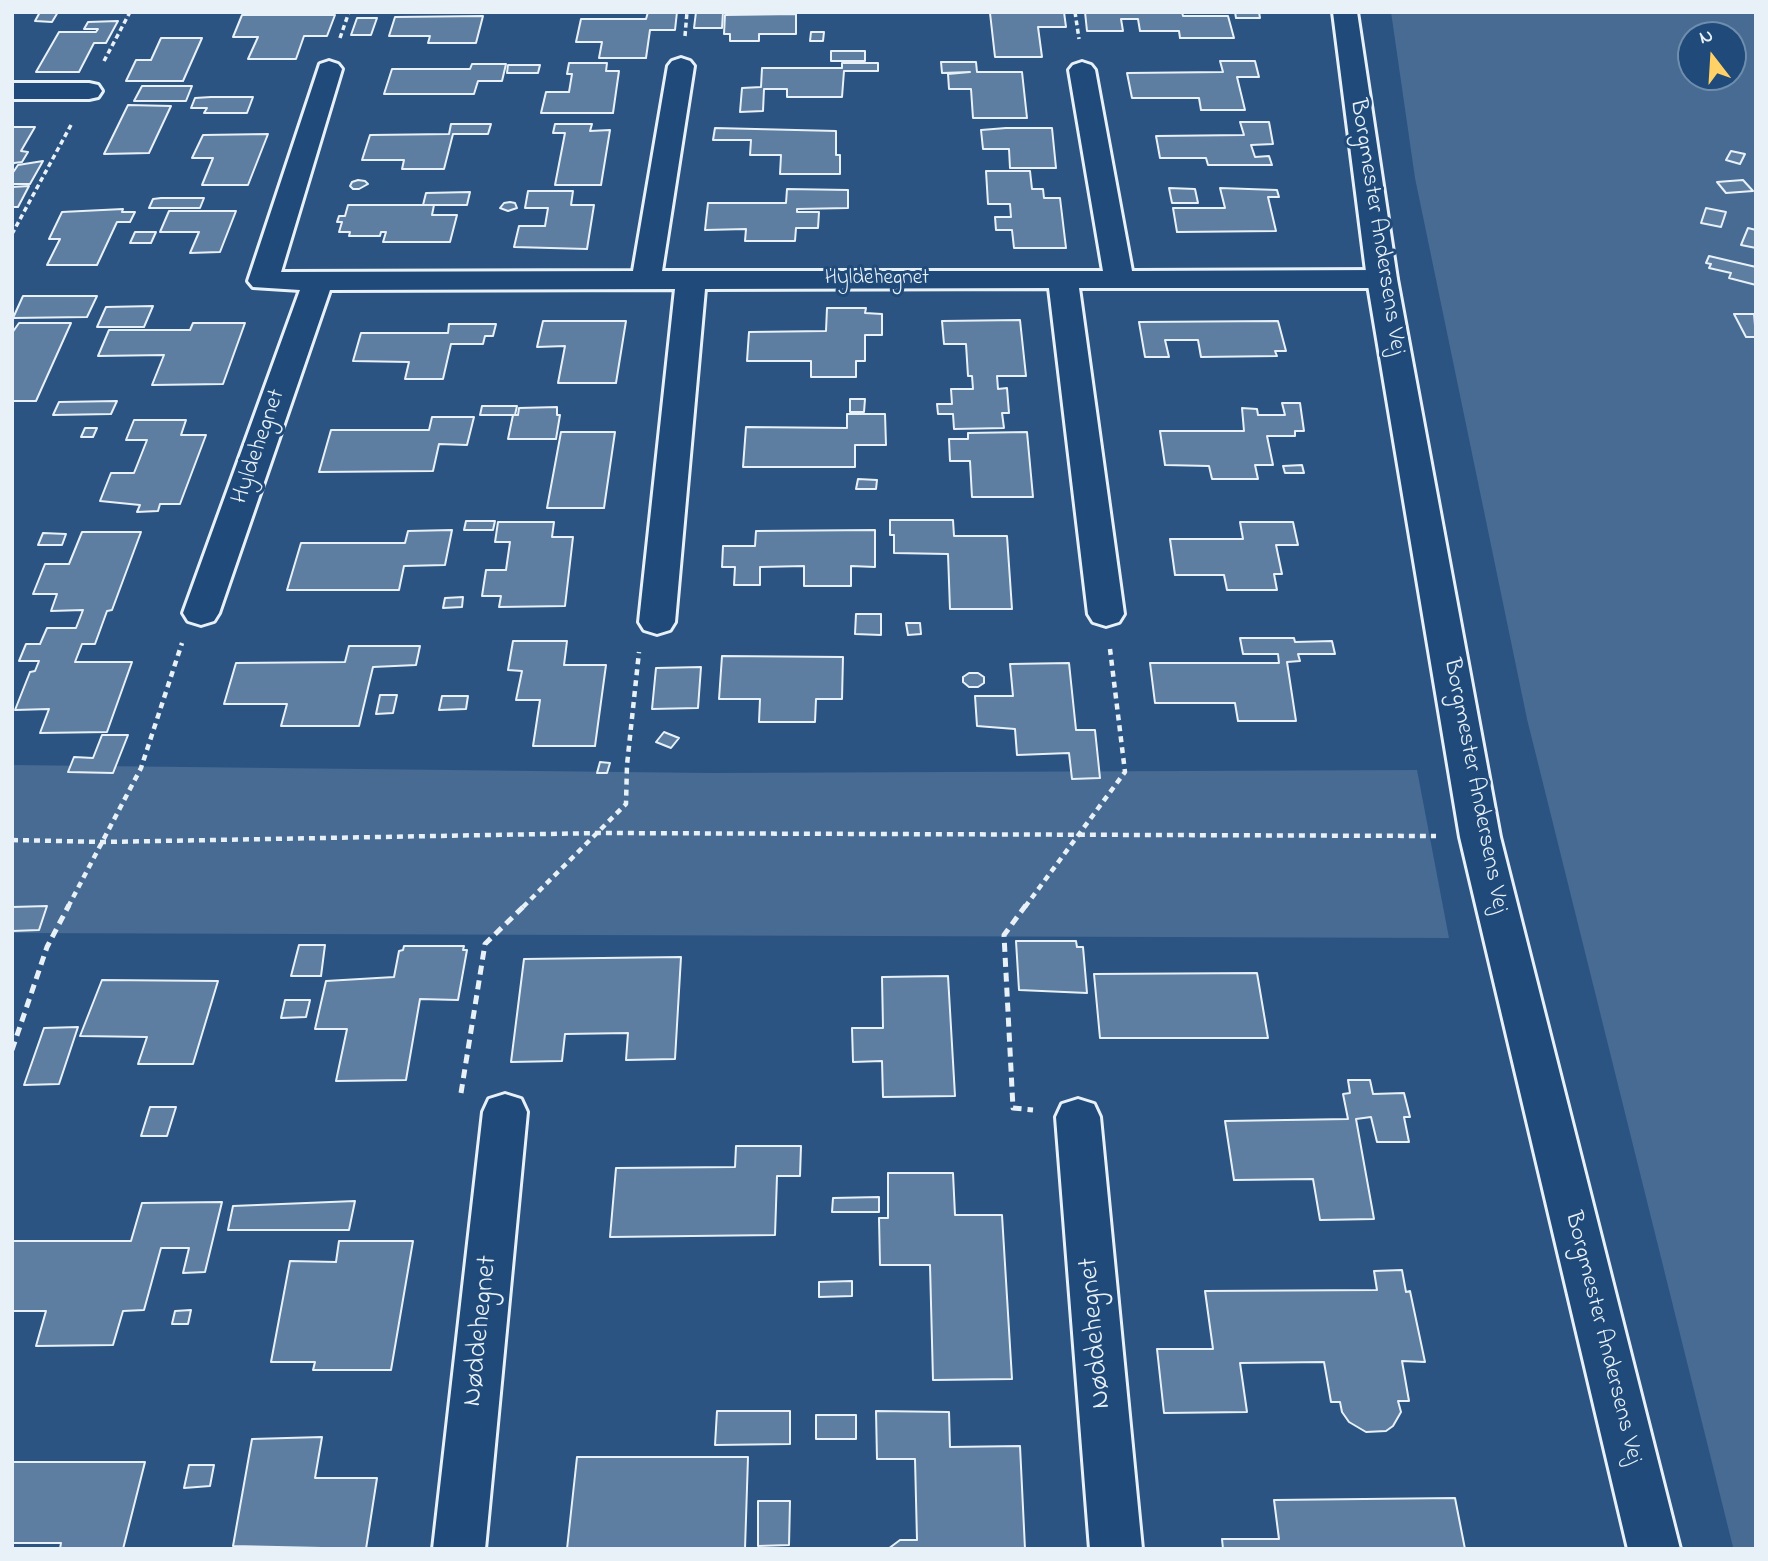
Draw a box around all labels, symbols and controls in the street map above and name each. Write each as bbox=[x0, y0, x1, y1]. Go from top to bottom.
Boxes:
north arrow bbox=[1677, 21, 1747, 91]
text: N bbox=[1696, 23, 1716, 52]
street label: Borgmester Andersens Vej bbox=[1342, 97, 1410, 357]
street label: Hyldehegnet bbox=[825, 267, 929, 293]
street label: Hyldehegnet bbox=[227, 386, 293, 508]
street label: Borgmester Andersens Vej bbox=[1435, 656, 1513, 916]
street label: Borgmester Andersens Vej bbox=[1557, 1209, 1647, 1467]
street label: Nøddehegnet bbox=[457, 1254, 507, 1408]
street label: Nøddehegnet bbox=[1074, 1256, 1120, 1410]

